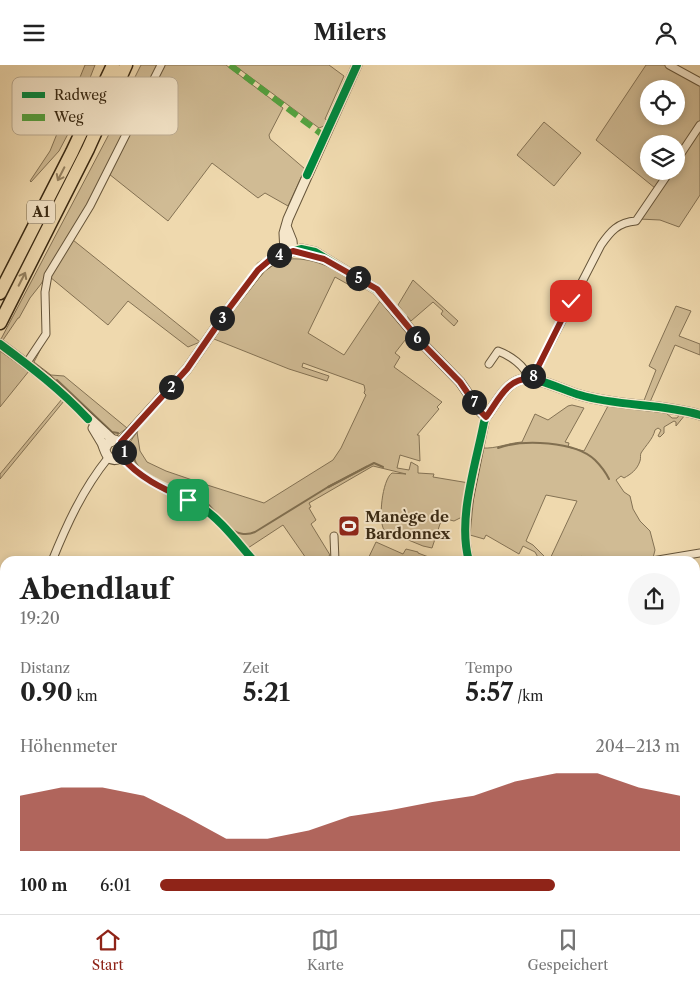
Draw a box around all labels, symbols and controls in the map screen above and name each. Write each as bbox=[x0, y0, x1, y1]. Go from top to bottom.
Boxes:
icon: menu bbox=[20, 19, 48, 47]
text: Milers bbox=[313, 19, 387, 46]
icon: person bbox=[652, 19, 680, 47]
legend bbox=[12, 77, 178, 135]
map controls bbox=[640, 80, 685, 180]
button: locate bbox=[640, 80, 685, 125]
text: Radweg bbox=[54, 86, 107, 104]
text: Weg bbox=[53, 108, 84, 126]
button: layers bbox=[640, 135, 685, 180]
one-way arrow bbox=[56, 167, 66, 182]
road number: A1 bbox=[27, 201, 55, 223]
pin: 4 bbox=[266, 243, 292, 267]
text: 4 bbox=[275, 246, 284, 264]
pin: 5 bbox=[346, 265, 370, 291]
text: 5 bbox=[355, 269, 362, 287]
one-way arrow bbox=[17, 272, 27, 287]
pin bbox=[550, 280, 592, 322]
icon: check bbox=[557, 287, 585, 315]
pin: 3 bbox=[210, 305, 234, 331]
text: 3 bbox=[219, 309, 226, 327]
pin: 6 bbox=[404, 325, 430, 351]
text: 6 bbox=[413, 329, 422, 347]
pin: 8 bbox=[520, 363, 546, 389]
text: 8 bbox=[529, 367, 538, 385]
pin: 2 bbox=[158, 375, 184, 399]
text: 2 bbox=[167, 378, 176, 396]
pin: 7 bbox=[462, 389, 486, 415]
text: 7 bbox=[471, 393, 478, 411]
pin: 1 bbox=[112, 439, 136, 465]
text: 1 bbox=[121, 443, 128, 461]
pin bbox=[167, 479, 209, 521]
icon: arrive bbox=[174, 486, 202, 514]
place label: Manège de Bardonnex bbox=[365, 507, 450, 543]
sports icon: Manège de Bardonnex bbox=[337, 514, 361, 538]
text: Abendlauf bbox=[20, 572, 171, 606]
button: share bbox=[628, 573, 680, 625]
text: 19:20 bbox=[20, 608, 60, 628]
text: Distanz bbox=[20, 659, 70, 677]
text: Zeit bbox=[243, 659, 269, 677]
text: Tempo bbox=[465, 659, 513, 677]
text: 0.90 bbox=[20, 677, 73, 708]
text: 5:21 bbox=[243, 677, 290, 708]
text: 5:57 bbox=[465, 677, 513, 708]
text: km bbox=[73, 687, 98, 705]
text: /km bbox=[513, 687, 543, 705]
text: Höhenmeter bbox=[20, 736, 117, 756]
text: 204–213 m bbox=[596, 736, 680, 756]
text: 100 m bbox=[20, 875, 67, 895]
text: 6:01 bbox=[100, 875, 131, 895]
tab: Start bbox=[92, 926, 123, 974]
tab: Karte bbox=[307, 926, 344, 974]
tab: Gespeichert bbox=[527, 926, 608, 974]

